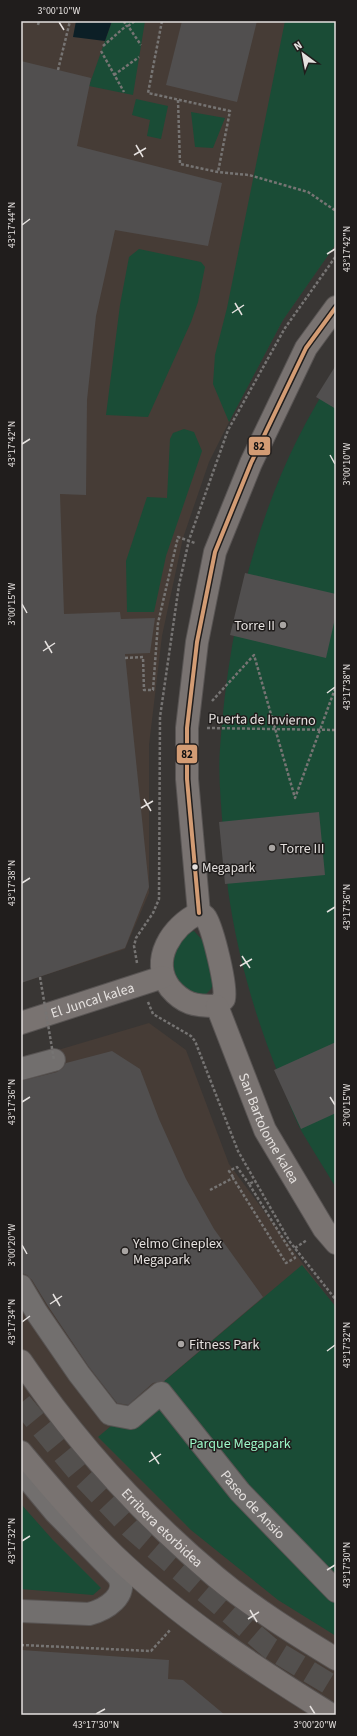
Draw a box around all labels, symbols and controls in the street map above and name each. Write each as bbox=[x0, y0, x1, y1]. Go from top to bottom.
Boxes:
text: 3°00'10"W bbox=[38, 4, 81, 18]
north arrow bbox=[283, 34, 323, 74]
text: N bbox=[291, 38, 305, 54]
text: 43°17'44"N bbox=[5, 202, 19, 248]
text: 43°17'42"N bbox=[340, 226, 354, 272]
text: 43°17'42"N bbox=[5, 421, 19, 467]
line badge: 82 bbox=[248, 436, 271, 456]
text: 82 bbox=[253, 439, 265, 454]
text: 3°00'10"W bbox=[340, 442, 354, 485]
text: 3°00'15"W bbox=[5, 582, 19, 625]
place label: Torre II bbox=[234, 616, 275, 636]
marker: Torre II bbox=[278, 620, 288, 630]
text: 43°17'38"N bbox=[340, 664, 354, 710]
street label: Puerta de Invierno bbox=[208, 709, 316, 731]
line badge: 82 bbox=[176, 744, 198, 764]
text: 82 bbox=[181, 747, 193, 762]
place label: Torre III bbox=[280, 839, 325, 859]
marker: Torre III bbox=[267, 843, 277, 853]
place label: Megapark bbox=[202, 859, 256, 877]
text: 43°17'38"N bbox=[5, 860, 19, 906]
marker: Megapark bbox=[190, 862, 200, 872]
text: 43°17'36"N bbox=[340, 884, 354, 930]
street label: El Juncal kalea bbox=[48, 978, 137, 1024]
street label: San Bartolome kalea bbox=[233, 1070, 304, 1188]
text: 43°17'36"N bbox=[5, 1079, 19, 1125]
text: 3°00'15"W bbox=[340, 1083, 354, 1126]
text: 3°00'20"W bbox=[5, 1223, 19, 1266]
place label: Yelmo Cineplex Megapark bbox=[132, 1234, 223, 1270]
marker: Yelmo Cineplex Megapark bbox=[120, 1246, 130, 1256]
text: 43°17'34"N bbox=[5, 1299, 19, 1345]
text: 43°17'32"N bbox=[340, 1322, 354, 1368]
place label: Fitness Park bbox=[189, 1335, 259, 1355]
marker: Fitness Park bbox=[176, 1339, 186, 1349]
park label: Parque Megapark bbox=[189, 1434, 291, 1454]
street label: Paseo de Ansio bbox=[215, 1466, 289, 1544]
street label: Erribera etorbidea bbox=[116, 1484, 207, 1572]
text: 43°17'32"N bbox=[5, 1518, 19, 1564]
text: 43°17'30"N bbox=[340, 1542, 354, 1588]
text: 43°17'30"N bbox=[73, 1718, 119, 1732]
text: 3°00'20"W bbox=[294, 1718, 337, 1732]

